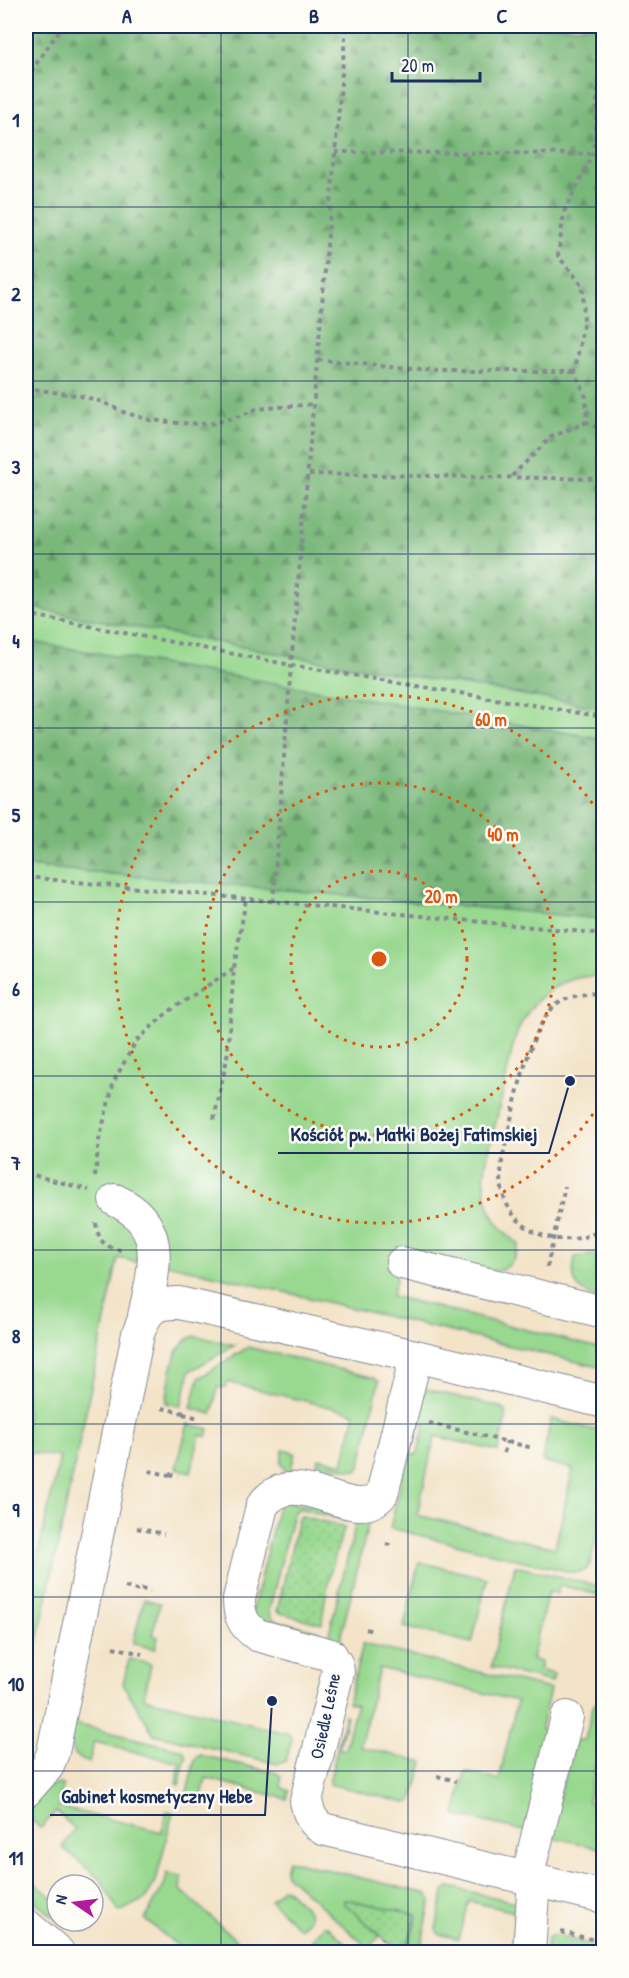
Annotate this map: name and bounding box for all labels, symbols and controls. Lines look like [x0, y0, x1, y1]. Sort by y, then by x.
text: A [122, 2, 132, 29]
text: B [309, 2, 319, 29]
text: C [497, 2, 508, 29]
scale bar [392, 45, 480, 83]
text: 20 m [401, 53, 434, 78]
text: 1 [12, 106, 20, 133]
text: 2 [11, 280, 21, 307]
text: 3 [12, 453, 21, 480]
text: 4 [12, 627, 20, 654]
text: 60 m [475, 707, 507, 732]
text: 5 [12, 801, 21, 828]
text: 40 m [487, 822, 519, 847]
text: 20 m [425, 884, 457, 909]
centre of rings [369, 949, 389, 969]
text: 6 [12, 975, 20, 1002]
callout: Kościół pw. Matki Bożej Fatimskiej [278, 1115, 549, 1153]
text: Kościół pw. Matki Bożej Fatimskiej [291, 1120, 537, 1148]
text: 7 [10, 1149, 21, 1176]
text: 8 [12, 1322, 21, 1349]
text: 9 [12, 1496, 20, 1523]
text: 10 [8, 1670, 24, 1697]
street label: Osiedle Leśne [304, 1671, 346, 1761]
callout: Gabinet kosmetyczny Hebe [50, 1777, 265, 1815]
text: Gabinet kosmetyczny Hebe [61, 1782, 253, 1810]
text: 11 [9, 1844, 23, 1871]
north arrow [45, 1873, 105, 1933]
text: N [49, 1892, 72, 1906]

